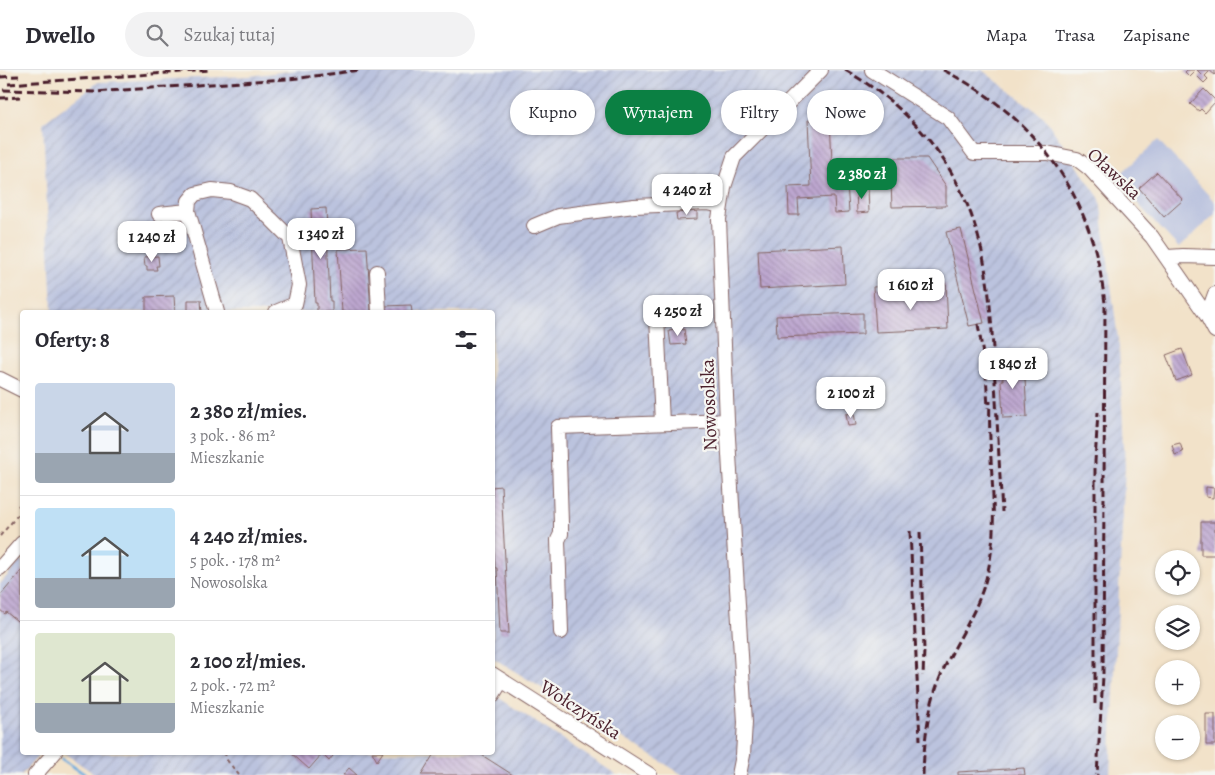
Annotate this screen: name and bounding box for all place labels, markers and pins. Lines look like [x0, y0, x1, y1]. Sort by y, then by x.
pin: 2 380 zł [810, 158, 914, 200]
pin: 4 240 zł [635, 174, 739, 216]
pin: 1 340 zł [269, 218, 373, 260]
pin: 1 240 zł [100, 220, 204, 263]
pin: 1 610 zł [859, 268, 963, 311]
pin: 4 250 zł [626, 294, 730, 337]
pin: 1 840 zł [961, 348, 1065, 390]
pin: 2 100 zł [799, 376, 903, 419]

